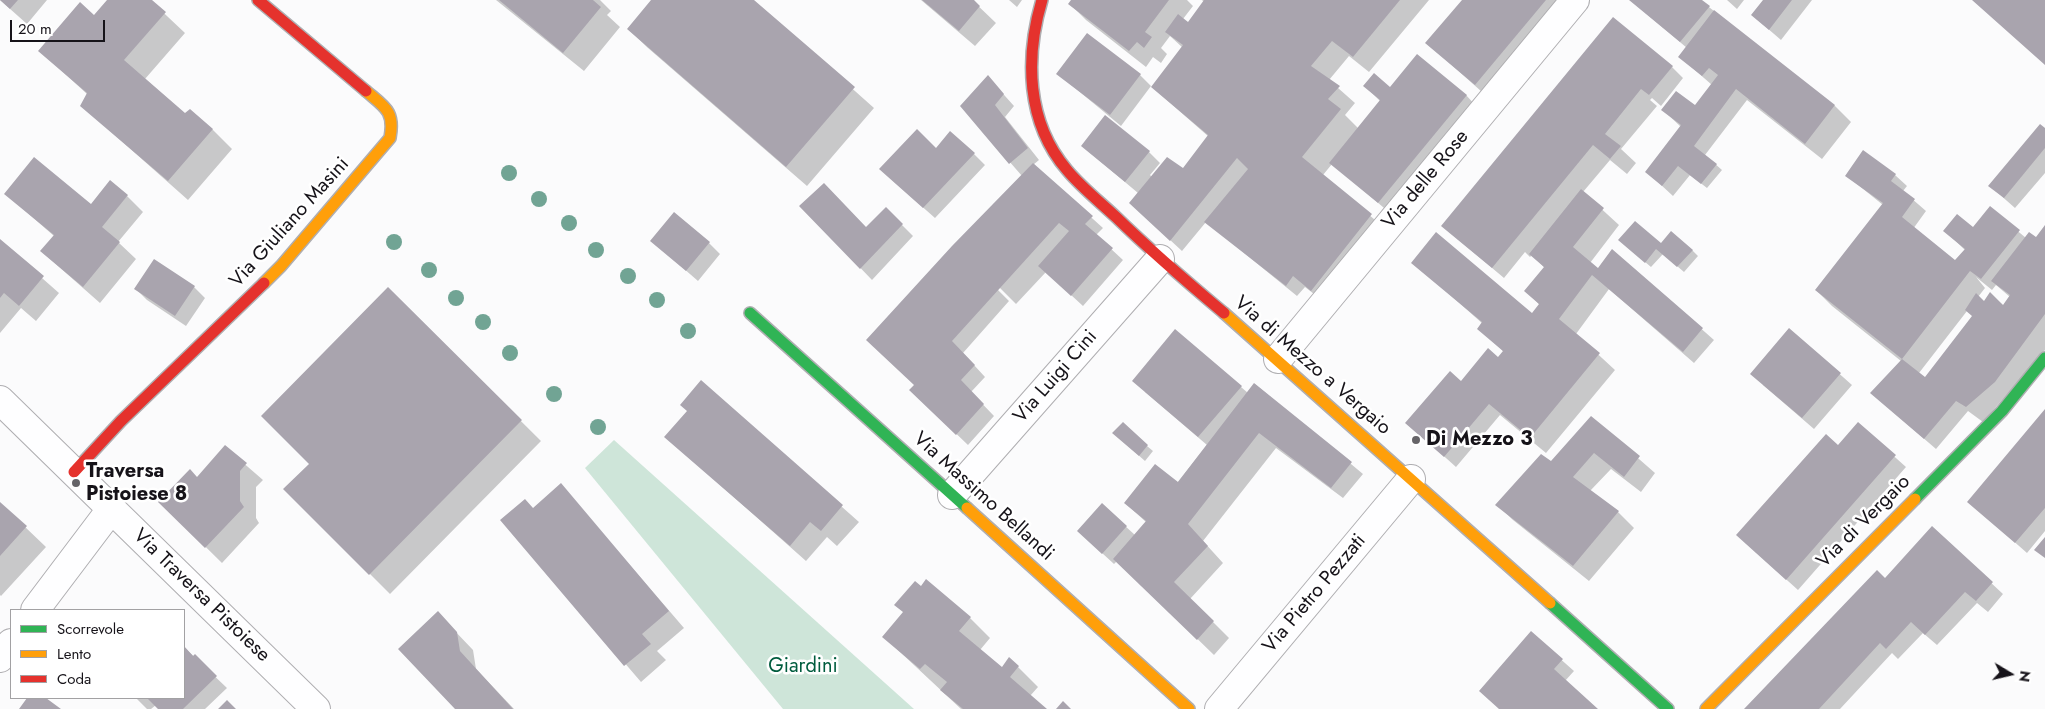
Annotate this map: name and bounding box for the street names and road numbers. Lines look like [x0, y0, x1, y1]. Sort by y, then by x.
street label: Via delle Rose [1378, 126, 1474, 234]
street label: Via Giuliano Masini [225, 153, 355, 293]
street label: Via di Mezzo a Vergaio [1229, 291, 1395, 441]
street label: Via Luigi Cini [1009, 326, 1103, 428]
street label: Via Massimo Bellandi [908, 428, 1058, 566]
street label: Via di Vergaio [1812, 470, 1916, 574]
street label: Via Traversa Pistoiese [127, 524, 275, 668]
street label: Via Pietro Pezzati [1258, 530, 1372, 658]

